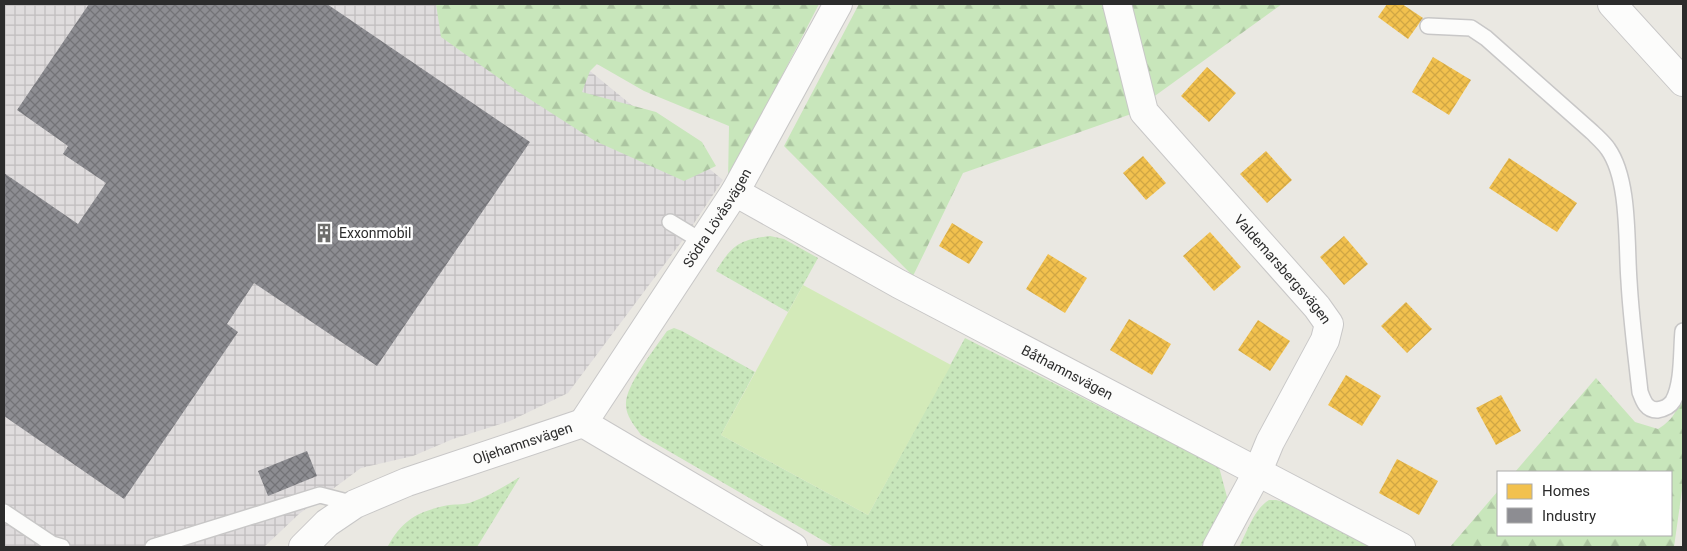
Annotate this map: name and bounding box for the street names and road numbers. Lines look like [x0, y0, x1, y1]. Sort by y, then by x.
street label: Södra Lövåsvägen [680, 166, 754, 270]
street label: Valdemarsbergsvägen [1231, 211, 1334, 327]
street label: Båthamnsvägen [1019, 342, 1116, 403]
street label: Oljehamnsvägen [471, 419, 574, 467]

